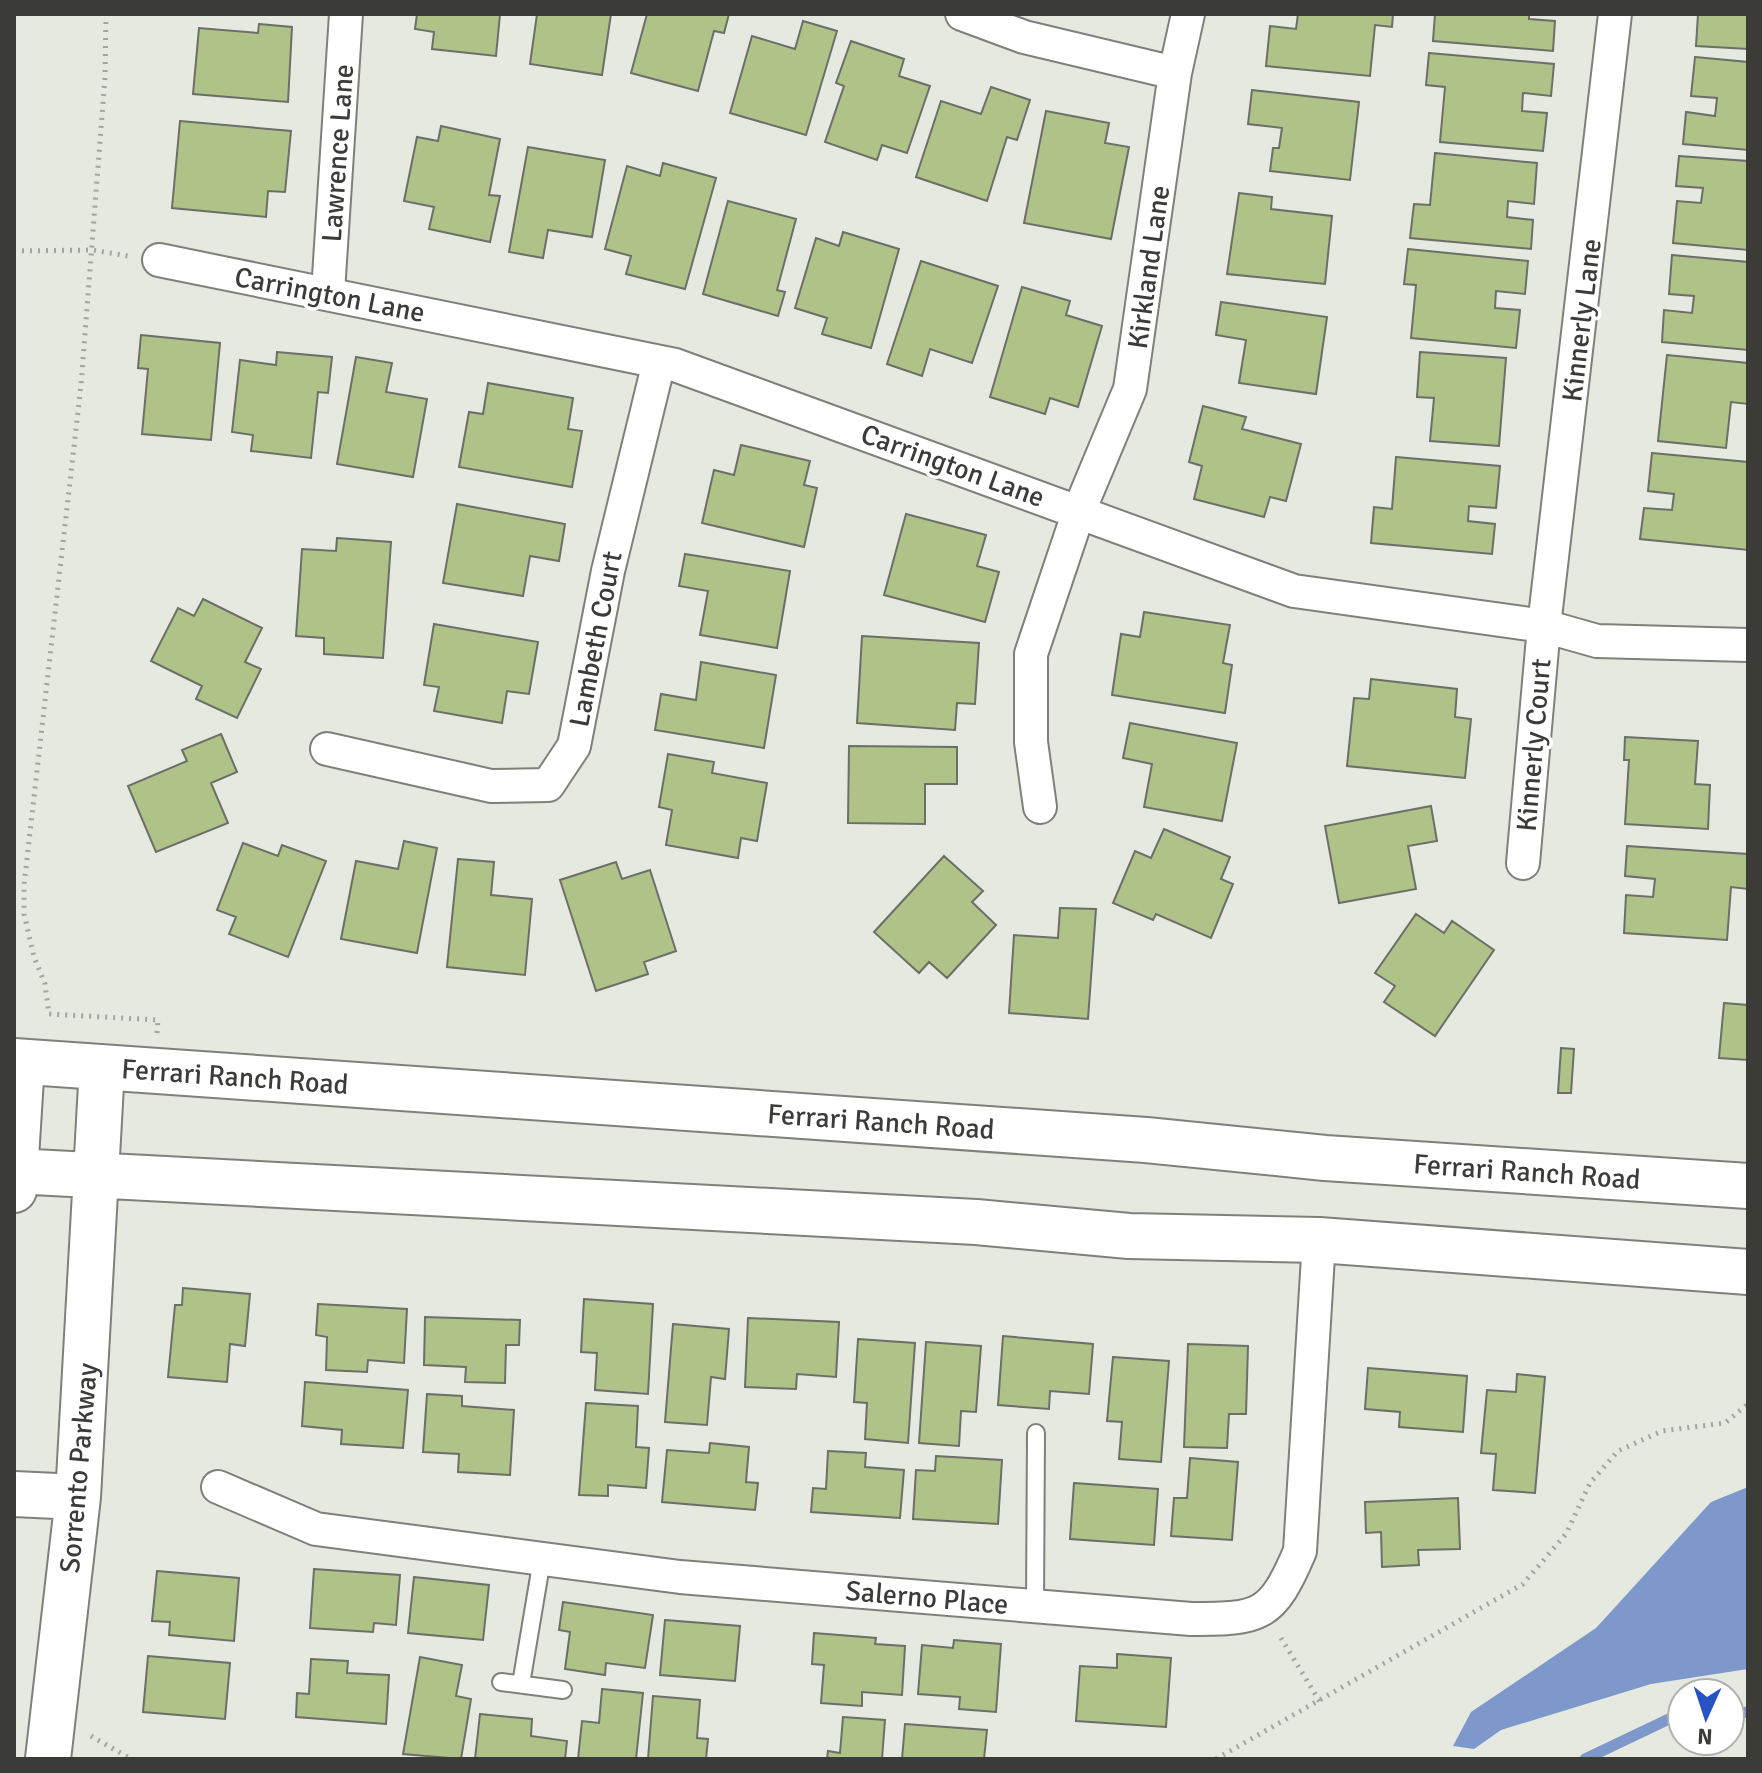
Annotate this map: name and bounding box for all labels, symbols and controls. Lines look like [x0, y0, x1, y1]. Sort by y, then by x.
street label: Lawrence Lane [315, 63, 361, 243]
street label: Kirkland Lane [1121, 183, 1177, 351]
street label: Kinnerly Lane [1555, 237, 1609, 404]
street label: Carrington Lane [232, 260, 428, 330]
street label: Carrington Lane [856, 417, 1049, 515]
street label: Lambeth Court [562, 548, 630, 730]
street label: Kinnerly Court [1509, 657, 1559, 833]
street label: Ferrari Ranch Road [120, 1052, 350, 1102]
street label: Ferrari Ranch Road [766, 1097, 996, 1147]
street label: Ferrari Ranch Road [1412, 1147, 1642, 1197]
street label: Sorrento Parkway [53, 1362, 105, 1574]
street label: Salerno Place [844, 1574, 1010, 1622]
north arrow [1666, 1677, 1746, 1757]
text: N [1697, 1723, 1713, 1750]

